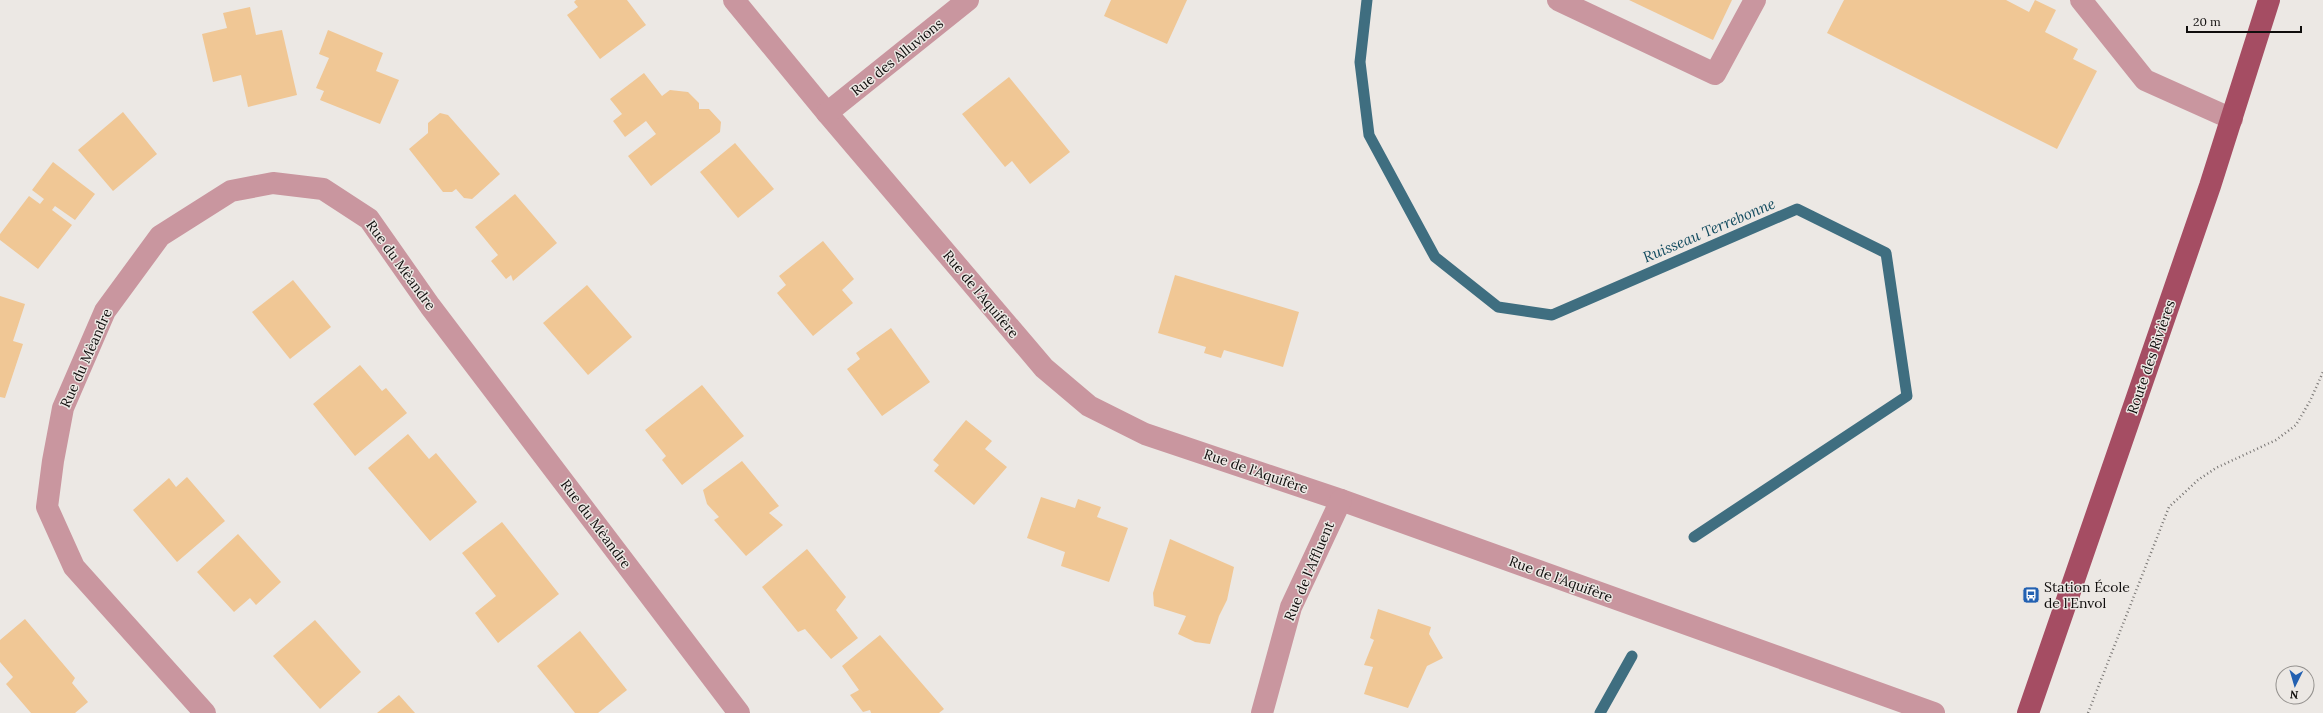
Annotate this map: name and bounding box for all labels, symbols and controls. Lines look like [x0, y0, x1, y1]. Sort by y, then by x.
scale bar [2187, 8, 2301, 34]
street label: Rue des Alluvions [847, 14, 947, 100]
text: 20 m [2193, 14, 2221, 29]
water label: Ruisseau Terrebonne [1640, 194, 1778, 266]
street label: Rue du Mèandre [362, 217, 440, 314]
street label: Rue de l'Aquifère [939, 246, 1023, 342]
street label: Route des Rivières [2123, 298, 2179, 416]
street label: Rue du Mèandre [56, 305, 116, 410]
street label: Rue de l'Aquifère [1202, 445, 1311, 497]
street label: Rue du Mèandre [557, 476, 636, 572]
street label: Rue de l'Affluent [1280, 518, 1338, 623]
street label: Rue de l'Aquifère [1507, 552, 1616, 606]
place label: Station École de l'Envol [2044, 578, 2130, 612]
bus stop icon: Station École de l'Envol [2021, 585, 2041, 605]
north arrow [2275, 665, 2315, 705]
text: N [2289, 688, 2299, 702]

